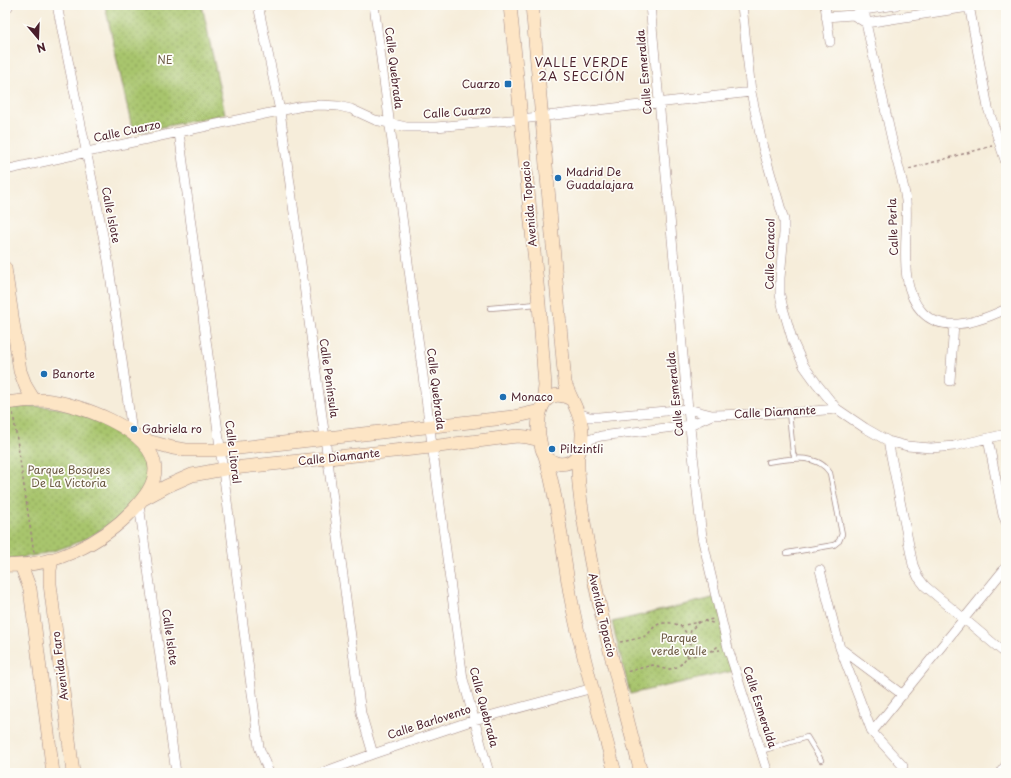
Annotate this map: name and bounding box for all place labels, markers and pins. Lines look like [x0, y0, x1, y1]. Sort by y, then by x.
place label: Cuarzo [462, 75, 500, 92]
marker: Cuarzo [503, 79, 513, 89]
place label: Madrid De Guadalajara [566, 163, 634, 193]
marker: Madrid De Guadalajara [553, 173, 563, 183]
place label: Banorte [52, 365, 95, 382]
marker: Banorte [39, 369, 49, 379]
place label: Monaco [511, 388, 553, 405]
marker: Monaco [498, 392, 508, 402]
place label: Gabriela ro [142, 420, 202, 437]
marker: Gabriela ro [129, 424, 139, 434]
place label: Piltzintli [560, 440, 603, 457]
marker: Piltzintli [547, 444, 557, 454]

